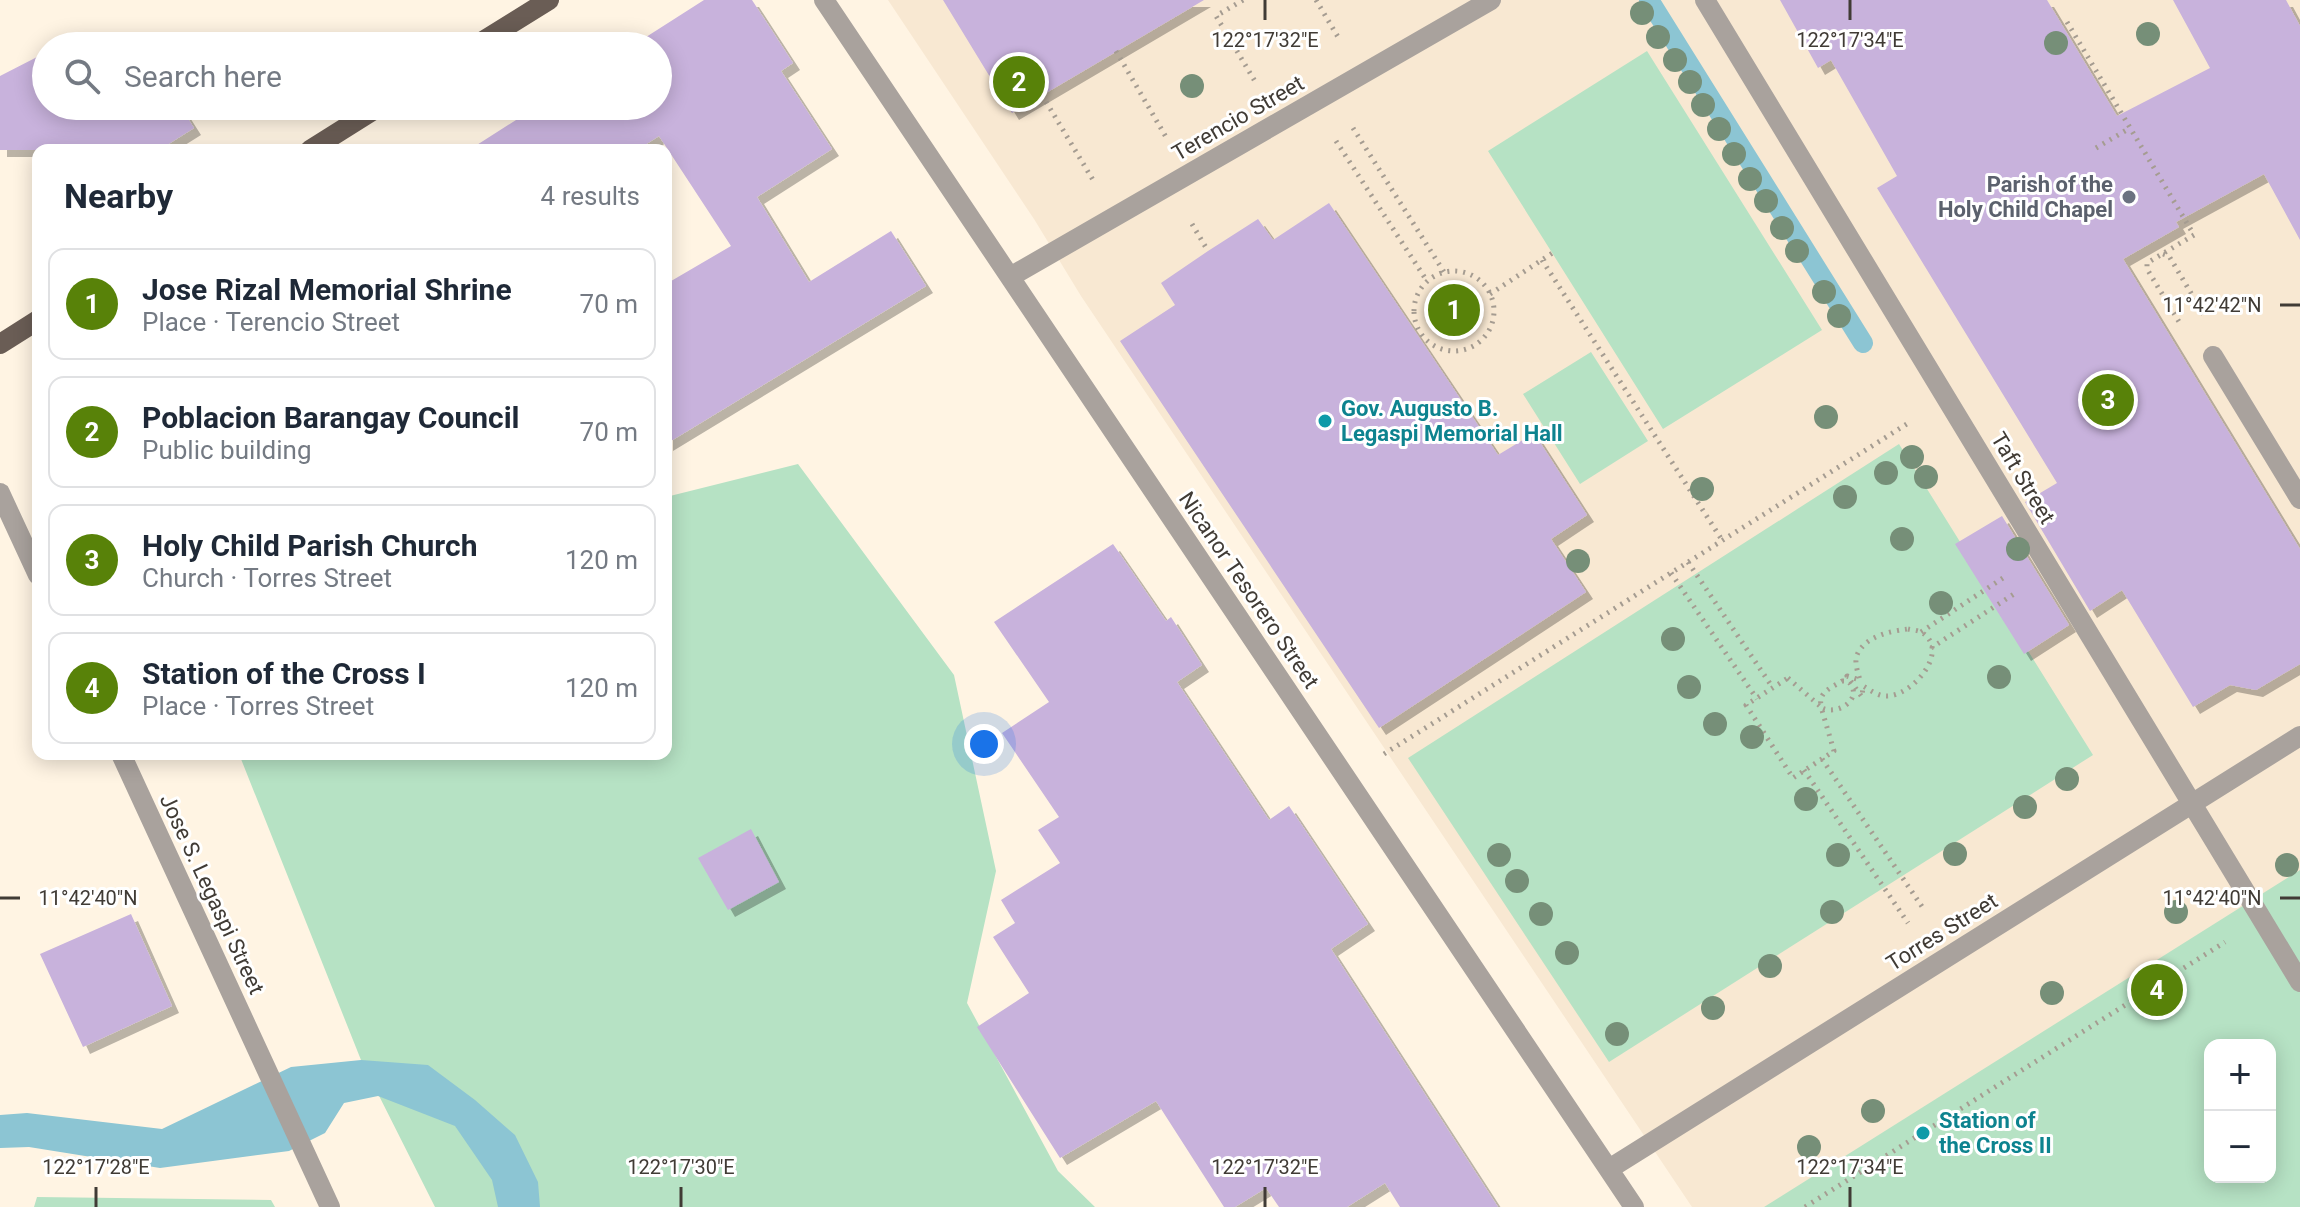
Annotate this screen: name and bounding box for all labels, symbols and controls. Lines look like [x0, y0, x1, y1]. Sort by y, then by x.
text: 122°17'32"E [1211, 28, 1319, 52]
text: 122°17'34"E [1796, 28, 1904, 52]
search box [32, 32, 672, 120]
pin: 2 [993, 52, 1045, 112]
icon: search [60, 54, 104, 98]
text: Search here [124, 59, 282, 94]
street label: Terencio Street [1168, 70, 1308, 166]
place label: Parish of the Holy Child Chapel [1938, 172, 2113, 222]
text: Nearby [64, 176, 173, 216]
text: 4 results [541, 181, 640, 211]
marker: Parish of the Holy Child Chapel [2120, 188, 2138, 206]
text: Jose Rizal Memorial Shrine [142, 272, 512, 307]
pin: 1 [1428, 280, 1480, 340]
text: 1 [85, 289, 99, 319]
text: 70 m [580, 289, 638, 319]
text: 11°42'42"N [2162, 293, 2262, 317]
text: Place · Terencio Street [142, 307, 400, 337]
pin: 3 [2082, 370, 2134, 430]
place label: Gov. Augusto B. Legaspi Memorial Hall [1341, 396, 1563, 446]
text: Poblacion Barangay Council [142, 400, 520, 435]
marker: Gov. Augusto B. Legaspi Memorial Hall [1316, 412, 1334, 430]
text: 2 [85, 417, 99, 447]
text: 70 m [580, 417, 638, 447]
street label: Taft Street [1986, 428, 2060, 528]
text: Public building [142, 435, 312, 465]
street label: Nicanor Tesorero Street [1174, 487, 1324, 693]
text: Holy Child Parish Church [142, 528, 477, 563]
text: 3 [85, 545, 99, 575]
text: 120 m [565, 545, 638, 575]
text: Church · Torres Street [142, 563, 392, 593]
text: Station of the Cross I [142, 656, 426, 691]
text: 4 [85, 673, 99, 703]
text: 120 m [565, 673, 638, 703]
text: Place · Torres Street [142, 691, 374, 721]
your location [964, 724, 1004, 764]
street label: Jose S. Legaspi Street [155, 790, 269, 998]
text: 11°42'40"N [38, 886, 138, 910]
text: 11°42'40"N [2162, 886, 2262, 910]
street label: Torres Street [1882, 888, 2002, 976]
pin: 4 [2131, 960, 2183, 1020]
map controls [2204, 1039, 2276, 1183]
button: + [2204, 1039, 2276, 1111]
place label: Station of the Cross II [1939, 1108, 2052, 1158]
button: − [2204, 1111, 2276, 1183]
marker: Station of the Cross II [1914, 1124, 1932, 1142]
text: 122°17'28"E [42, 1155, 150, 1179]
text: 122°17'30"E [627, 1155, 735, 1179]
text: 122°17'32"E [1211, 1155, 1319, 1179]
text: 122°17'34"E [1796, 1155, 1904, 1179]

